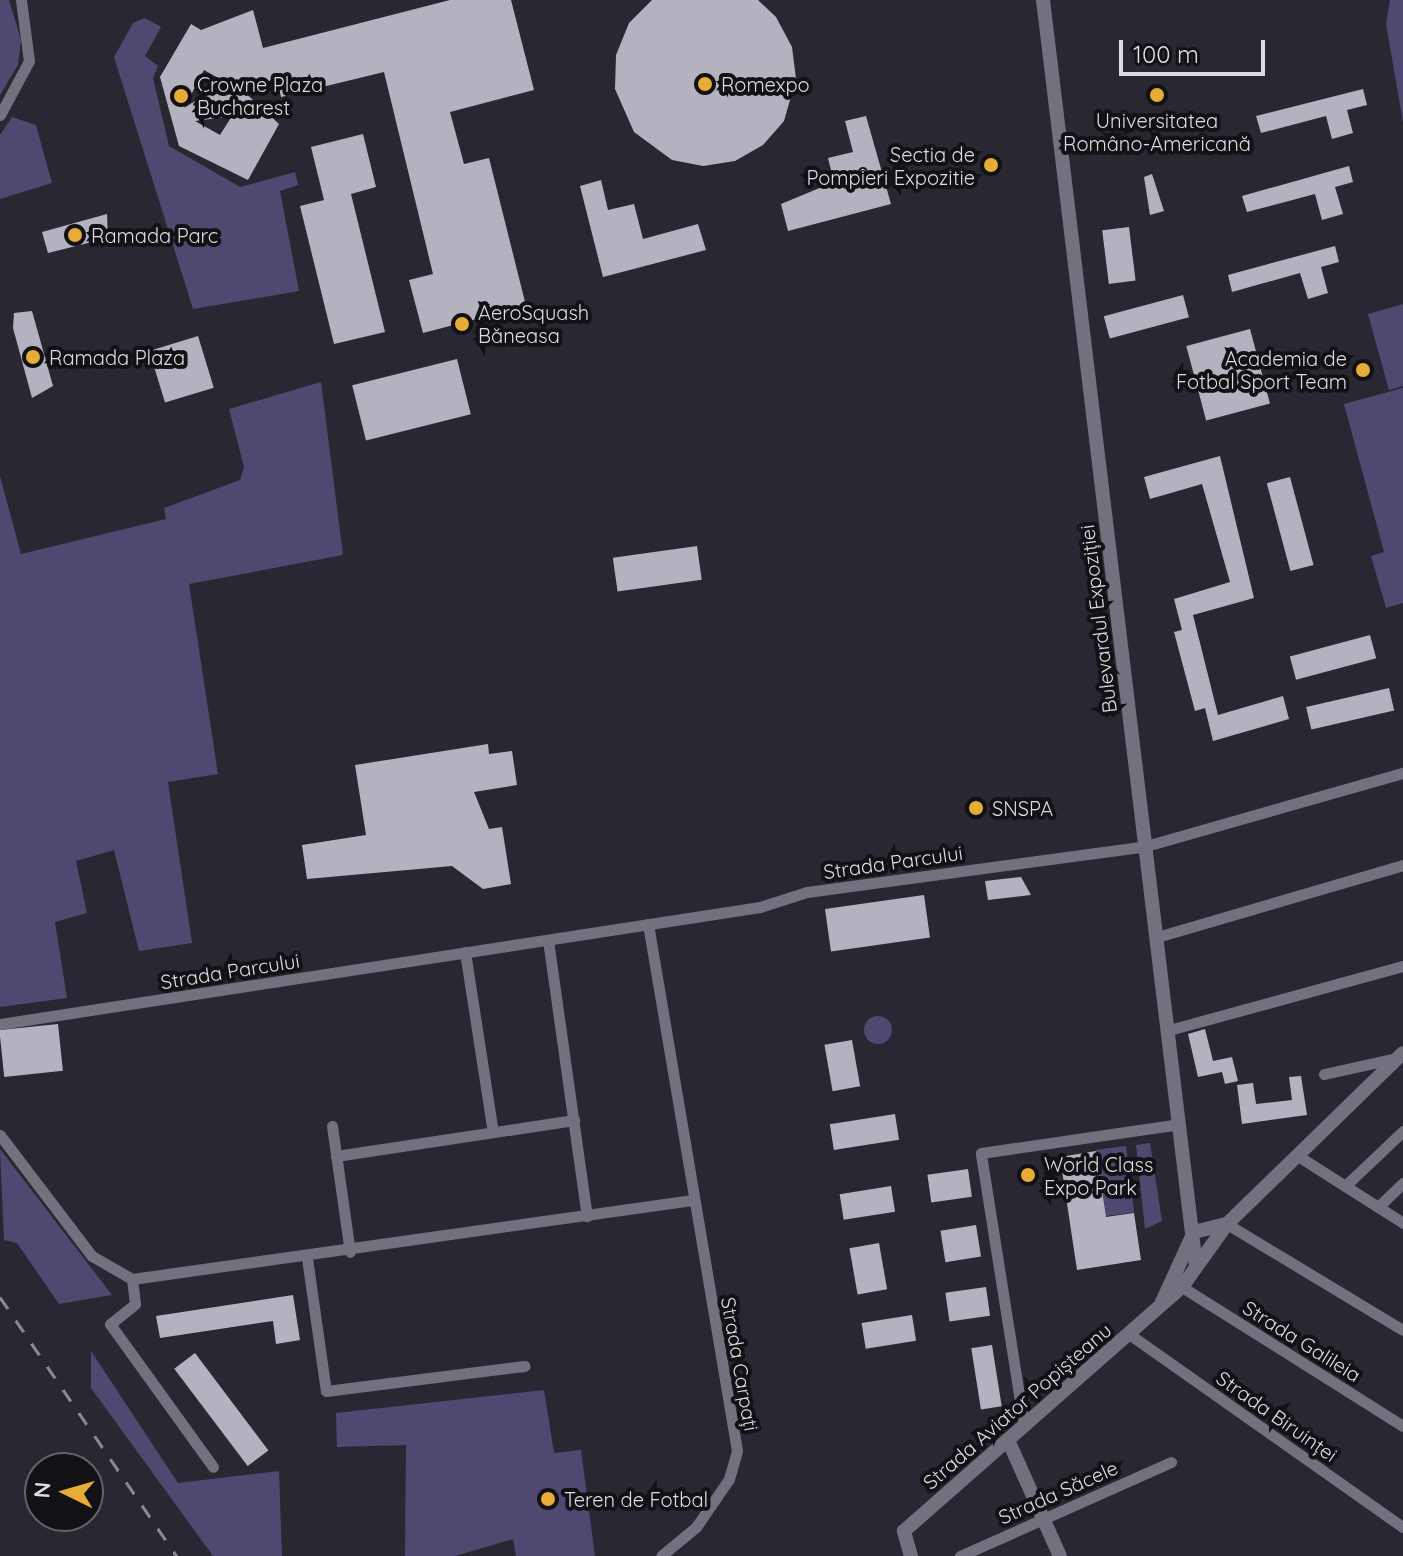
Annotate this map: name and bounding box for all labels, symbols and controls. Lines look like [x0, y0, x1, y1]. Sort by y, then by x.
scale bar [1123, 24, 1269, 74]
text: 100 m [1133, 39, 1199, 69]
place label: Crowne Plaza Bucharest [197, 72, 323, 119]
place label: Romexpo [721, 72, 810, 96]
marker: Romexpo [696, 75, 714, 93]
marker: Universitatea Româno-Americană [1148, 86, 1166, 104]
marker: Crowne Plaza Bucharest [172, 87, 190, 105]
place label: Universitatea Româno-Americană [1063, 108, 1251, 155]
place label: Sectia de Pompieri Expozitie [807, 142, 975, 189]
marker: Sectia de Pompieri Expozitie [982, 156, 1000, 174]
place label: Ramada Parc [91, 223, 218, 247]
marker: Ramada Parc [66, 226, 84, 244]
place label: AeroSquash Băneasa [478, 300, 589, 347]
marker: AeroSquash Băneasa [453, 315, 471, 333]
place label: Ramada Plaza [49, 345, 185, 369]
place label: Academia de Fotbal Sport Team [1176, 346, 1347, 393]
marker: Ramada Plaza [24, 348, 42, 366]
marker: Academia de Fotbal Sport Team [1354, 361, 1372, 379]
street label: Bulevardul Expoziției [1075, 524, 1121, 714]
place label: SNSPA [992, 796, 1053, 820]
marker: SNSPA [967, 799, 985, 817]
street label: Strada Parcului [822, 840, 964, 884]
street label: Strada Parcului [159, 948, 301, 994]
place label: World Class Expo Park [1044, 1152, 1153, 1199]
marker: World Class Expo Park [1019, 1166, 1037, 1184]
street label: Strada Carpați [716, 1295, 764, 1433]
street label: Strada Galileia [1239, 1295, 1365, 1387]
street label: Strada Aviator Popișteanu [918, 1318, 1116, 1494]
street label: Strada Biruinței [1212, 1365, 1342, 1467]
north arrow [24, 1452, 104, 1532]
street label: Strada Săcele [995, 1455, 1121, 1529]
text: N [27, 1481, 57, 1499]
place label: Teren de Fotbal [564, 1487, 708, 1511]
marker: Teren de Fotbal [539, 1490, 557, 1508]

